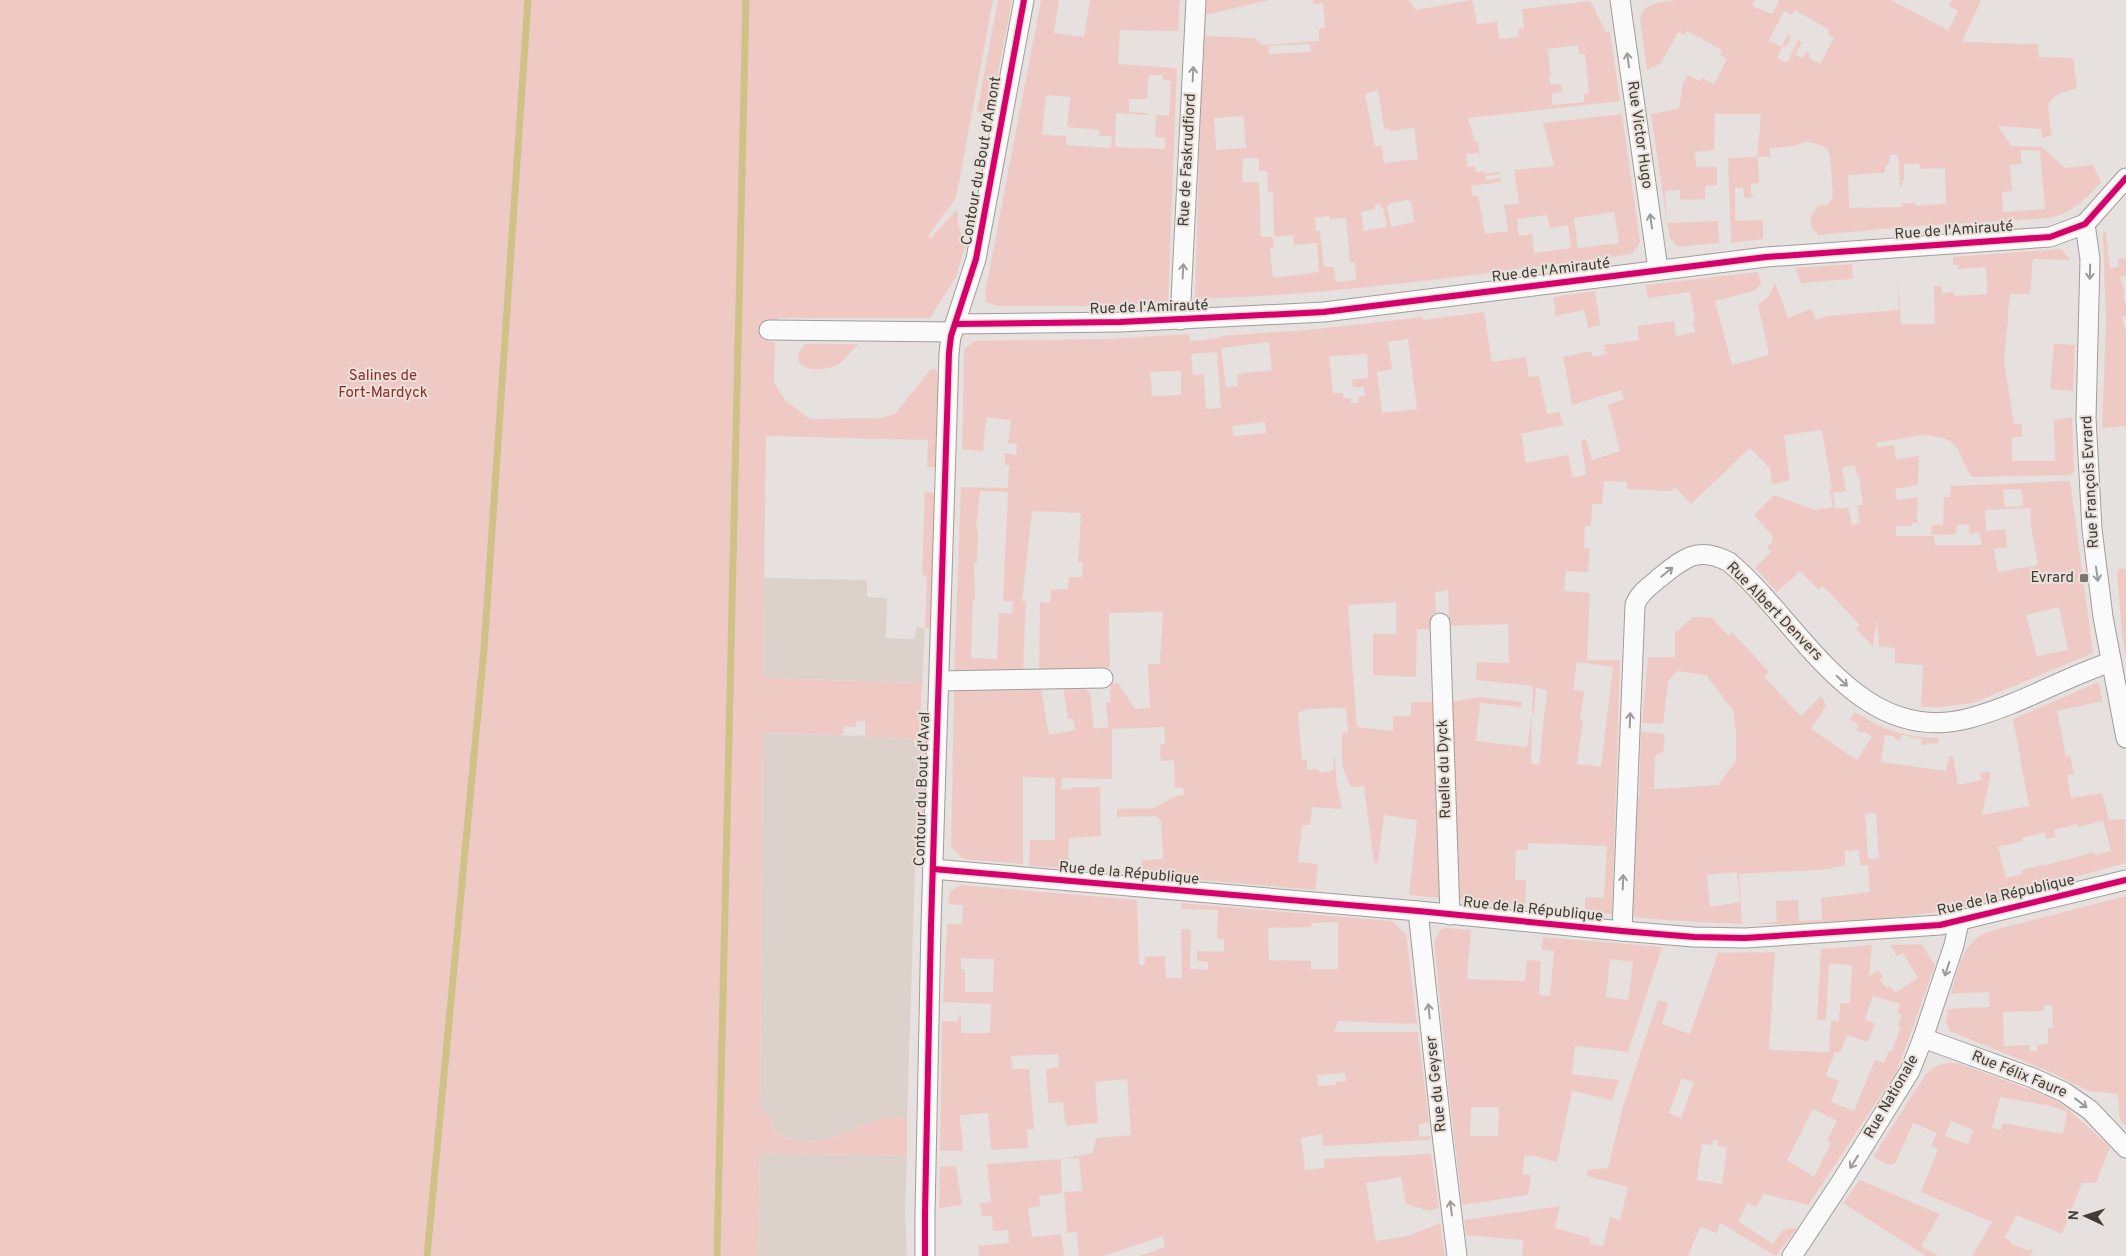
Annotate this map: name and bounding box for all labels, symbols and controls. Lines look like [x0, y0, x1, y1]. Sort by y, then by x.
one-way arrow [1623, 53, 1633, 69]
one-way arrow [1188, 66, 1197, 82]
street label: Contour du Bout d'Amont [958, 75, 1006, 247]
street label: Rue Victor Hugo [1622, 80, 1656, 190]
street label: Rue de Faskrudfiord [1175, 93, 1201, 227]
one-way arrow [1646, 213, 1656, 229]
street label: Rue de l'Amirauté [1894, 217, 2014, 245]
street label: Rue de l'Amirauté [1491, 254, 1611, 288]
one-way arrow [1178, 264, 1187, 280]
one-way arrow [2085, 264, 2095, 280]
street label: Rue de l'Amirauté [1089, 296, 1209, 320]
park label: Salines de Fort-Mardyck [338, 367, 428, 403]
street label: Rue François Evrard [2078, 415, 2104, 549]
street label: Rue Albert Denvers [1722, 558, 1826, 666]
one-way arrow [1660, 566, 1673, 577]
one-way arrow [2092, 566, 2102, 582]
place label: Evrard [2030, 569, 2074, 588]
marker: Evrard [2078, 572, 2090, 584]
one-way arrow [1835, 675, 1848, 687]
street label: Contour du Bout d'Aval [911, 711, 935, 867]
one-way arrow [1625, 712, 1634, 728]
street label: Ruelle du Dyck [1434, 719, 1456, 819]
street label: Rue de la République [1058, 858, 1200, 890]
street label: Rue de la République [1935, 871, 2077, 921]
one-way arrow [1619, 875, 1628, 891]
street label: Rue de la République [1462, 893, 1604, 927]
one-way arrow [1941, 961, 1951, 977]
one-way arrow [1424, 1004, 1434, 1020]
street label: Rue du Geyser [1422, 1035, 1452, 1133]
street label: Rue Félix Faure [1969, 1047, 2069, 1103]
street label: Rue Nationale [1860, 1052, 1924, 1142]
one-way arrow [2074, 1098, 2087, 1109]
one-way arrow [1849, 1154, 1859, 1168]
north arrow [2061, 1191, 2111, 1241]
one-way arrow [1446, 1200, 1456, 1216]
text: N [2066, 1210, 2083, 1221]

